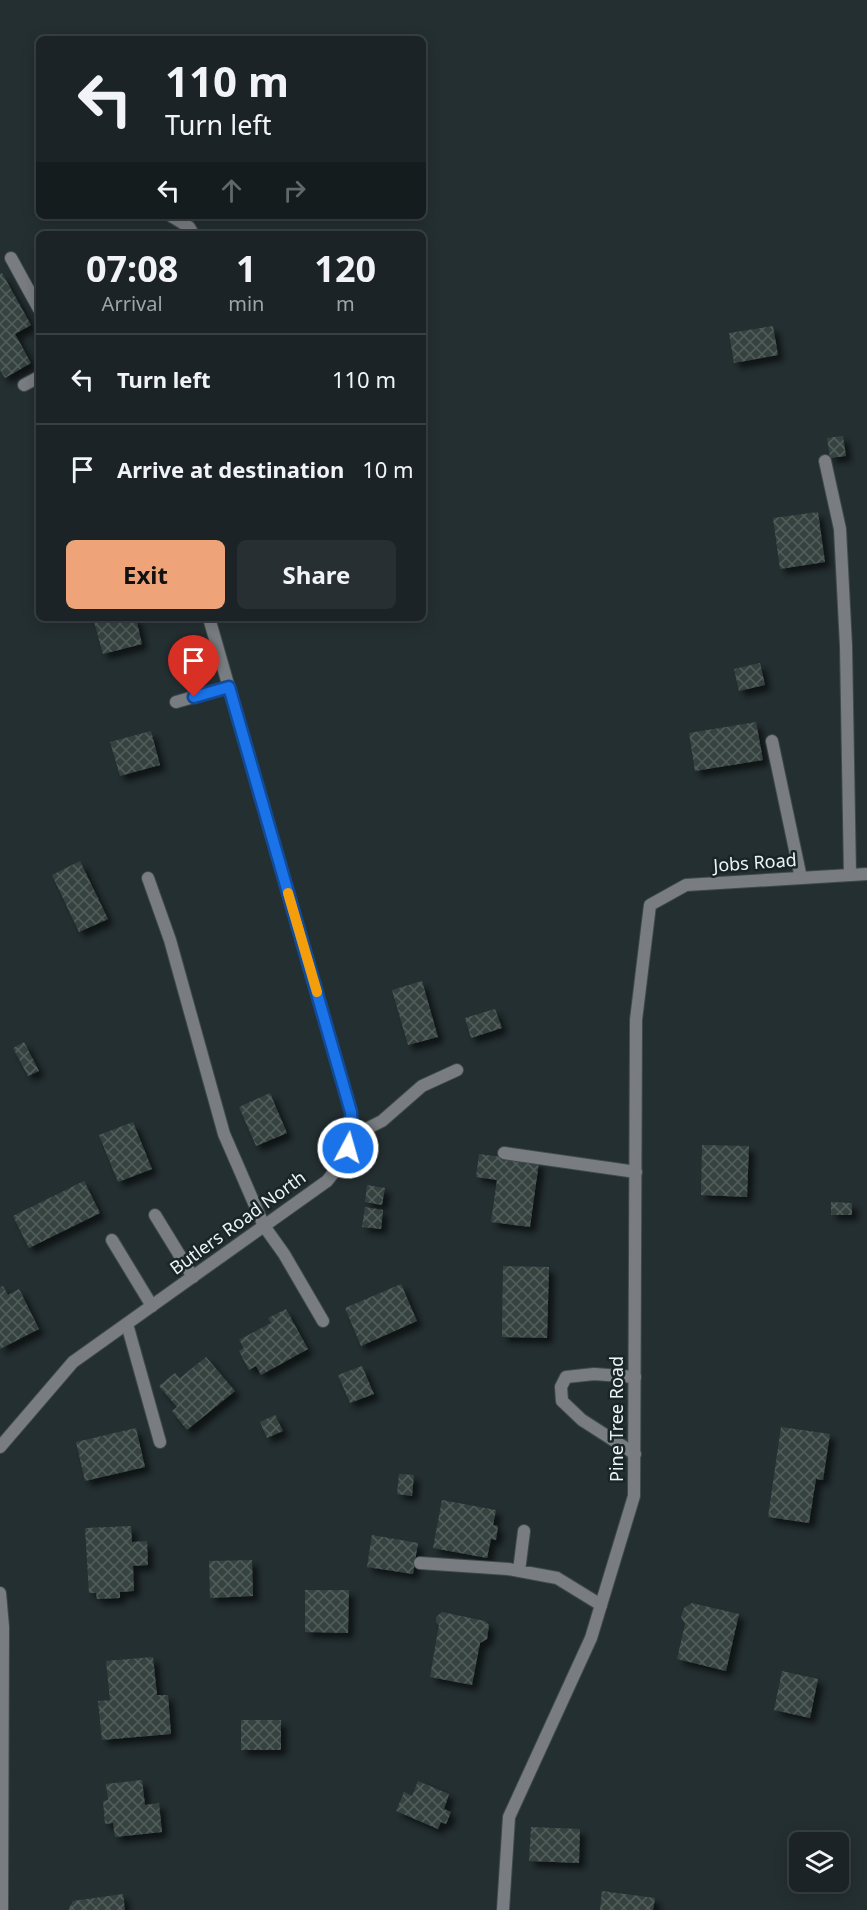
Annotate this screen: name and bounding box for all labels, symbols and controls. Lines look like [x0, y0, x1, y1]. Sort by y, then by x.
text: 110 m [165, 52, 289, 109]
icon: left [66, 60, 144, 138]
text: Turn left [165, 106, 271, 143]
icon: left [152, 174, 185, 207]
icon: ahead [215, 174, 248, 207]
icon: right [278, 174, 311, 207]
text: 07:08 [86, 244, 178, 293]
text: 1 [236, 244, 257, 293]
text: 120 [314, 244, 376, 293]
text: Arrival [102, 290, 163, 317]
text: min [228, 290, 264, 317]
text: m [336, 290, 355, 317]
icon: left [66, 363, 99, 396]
text: Turn left [117, 364, 211, 394]
text: 110 m [332, 364, 396, 394]
icon: arrive [66, 453, 99, 486]
text: Arrive at destination [117, 454, 344, 484]
text: 10 m [362, 454, 414, 484]
button: Exit [66, 540, 225, 609]
button: Share [237, 540, 396, 609]
pin [168, 635, 219, 697]
icon: arrive [177, 644, 210, 677]
street label: Jobs Road [710, 847, 797, 877]
position arrow [316, 1116, 380, 1180]
street label: Butlers Road North [165, 1165, 310, 1280]
street label: Pine Tree Road [604, 1356, 628, 1482]
map controls [789, 1832, 849, 1892]
button: layers [789, 1832, 849, 1892]

